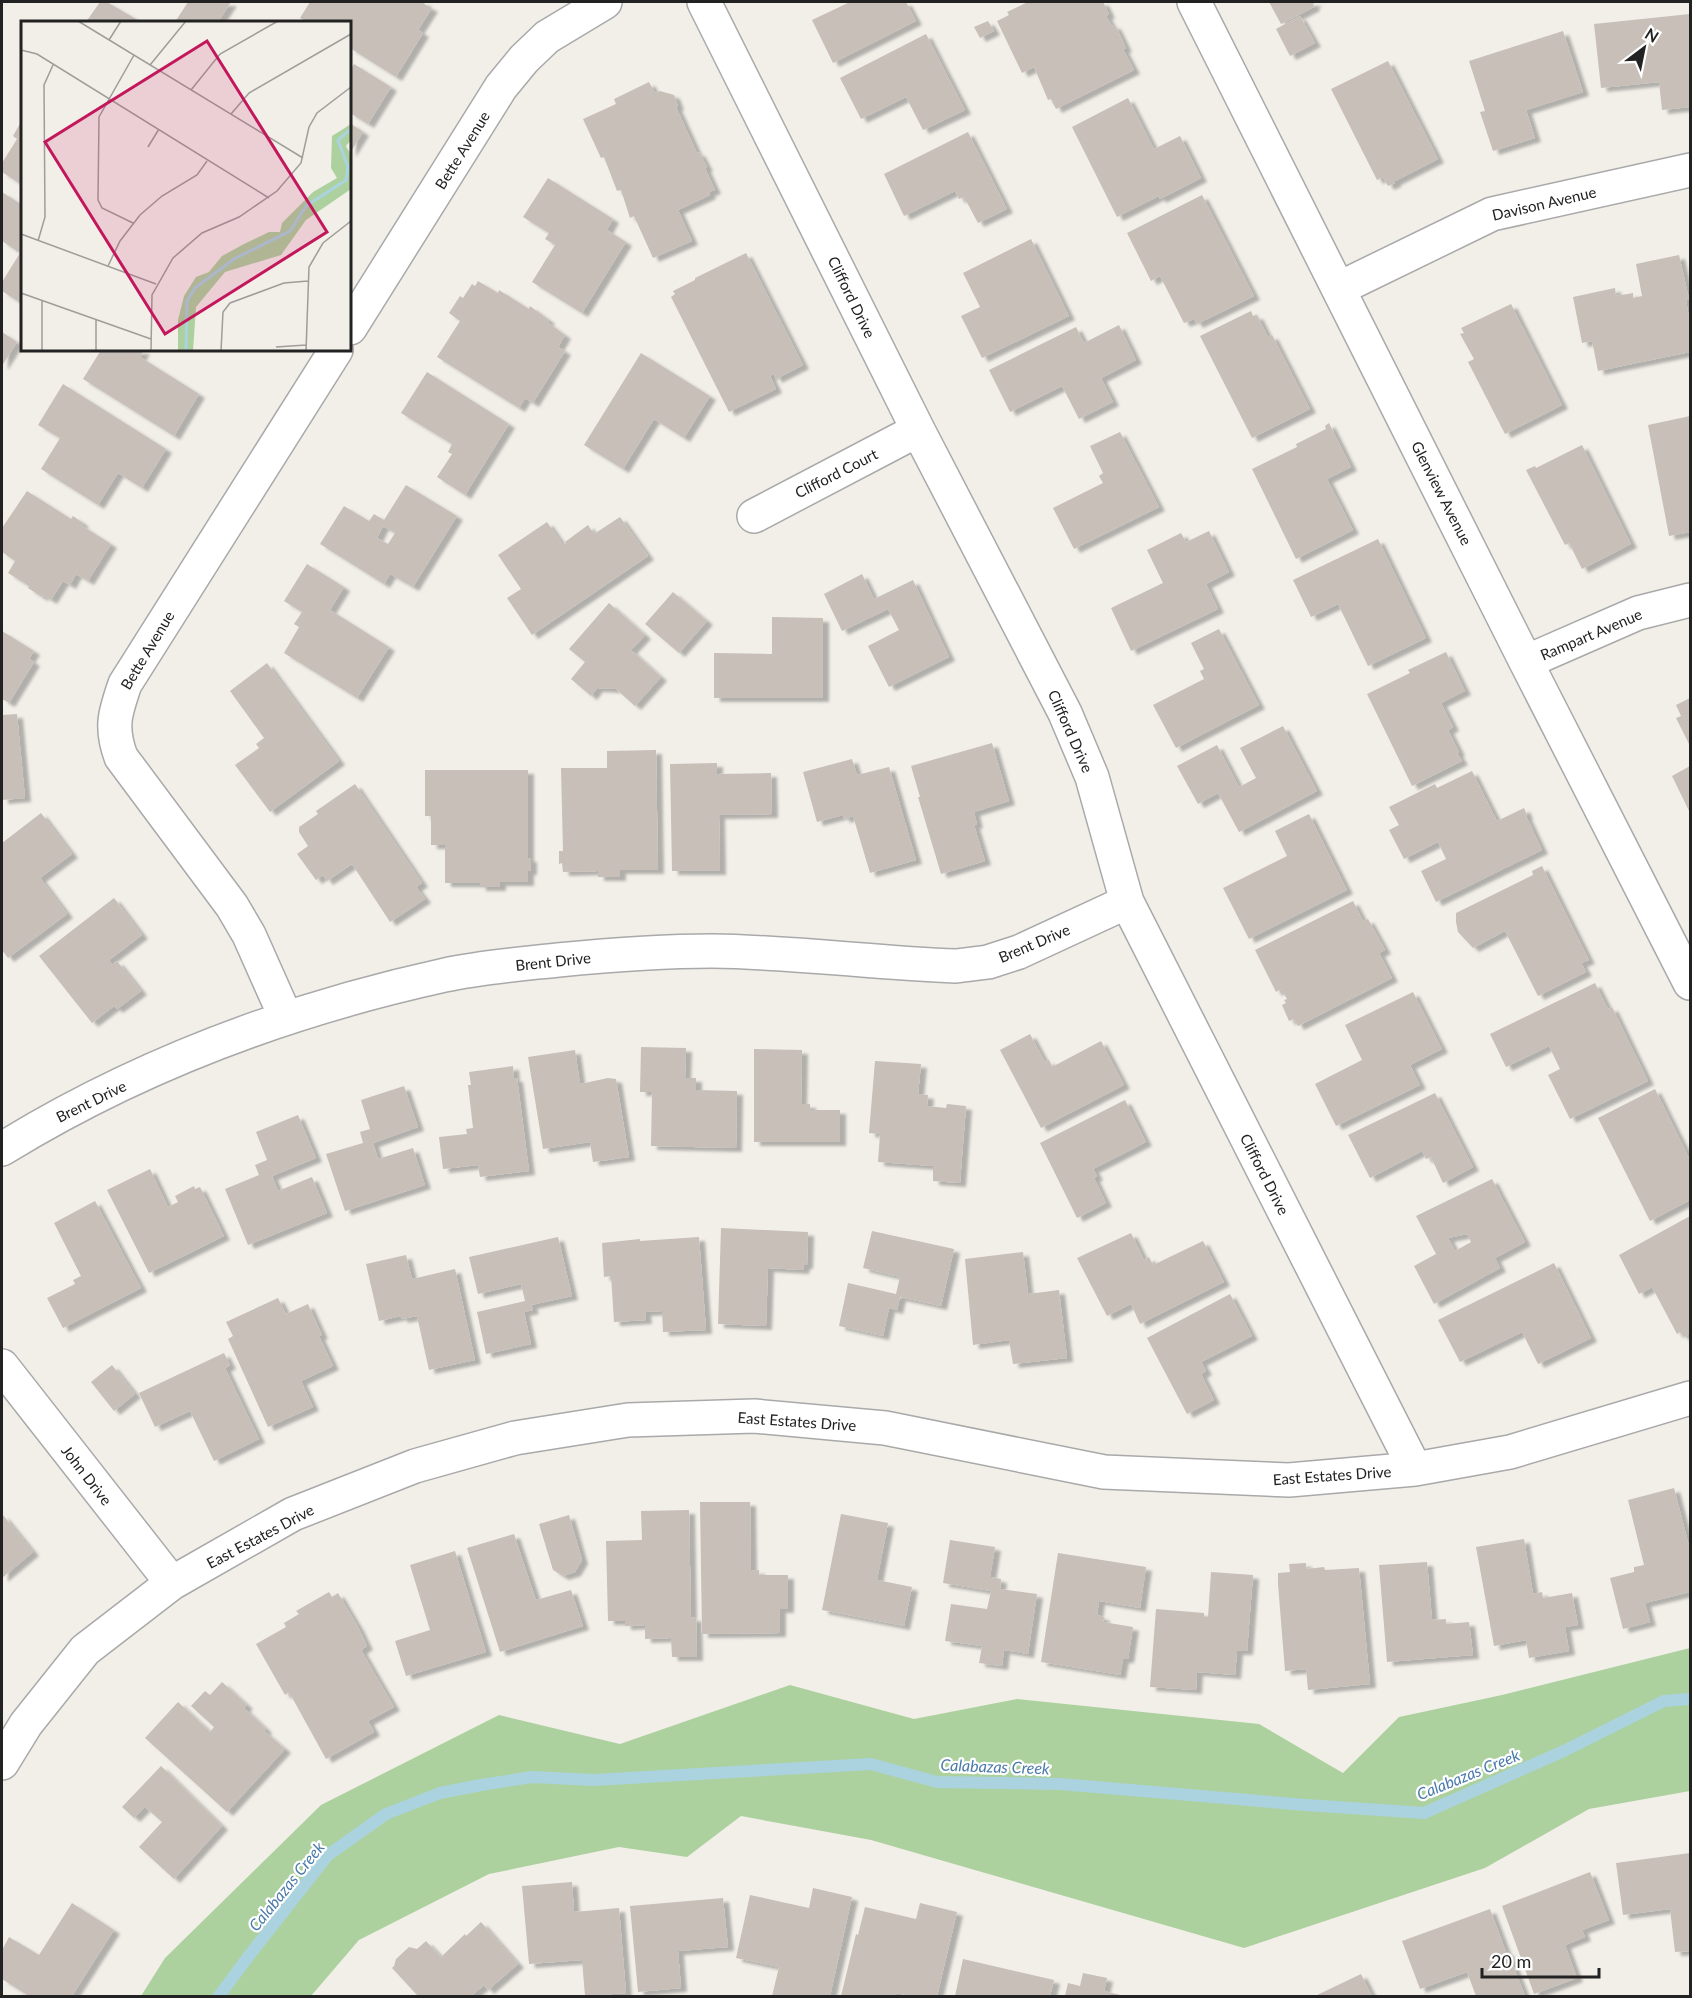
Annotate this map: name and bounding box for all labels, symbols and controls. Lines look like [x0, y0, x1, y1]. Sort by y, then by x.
north arrow [1614, 18, 1674, 78]
inset map [21, 21, 351, 351]
text: N [1642, 24, 1662, 46]
street label: Bette Avenue [431, 108, 493, 192]
street label: Davison Avenue [1490, 182, 1598, 224]
street label: Clifford Drive [824, 253, 880, 341]
street label: Glenview Avenue [1408, 438, 1476, 548]
street label: Clifford Court [792, 444, 881, 502]
street label: Rampart Avenue [1537, 604, 1645, 664]
street label: Bette Avenue [116, 607, 178, 693]
street label: Clifford Drive [1045, 687, 1097, 775]
street label: Brent Drive [996, 920, 1072, 966]
street label: Brent Drive [514, 948, 592, 974]
street label: Brent Drive [53, 1076, 129, 1126]
street label: Clifford Drive [1237, 1130, 1293, 1218]
street label: East Estates Drive [737, 1408, 857, 1434]
street label: John Drive [58, 1442, 116, 1509]
street label: East Estates Drive [1272, 1462, 1392, 1488]
street label: East Estates Drive [203, 1500, 317, 1572]
water label: Calabazas Creek [1414, 1745, 1523, 1803]
water label: Calabazas Creek [940, 1755, 1050, 1777]
water label: Calabazas Creek [244, 1837, 328, 1934]
scale bar [1482, 1941, 1599, 1979]
text: 20 m [1491, 1950, 1531, 1972]

